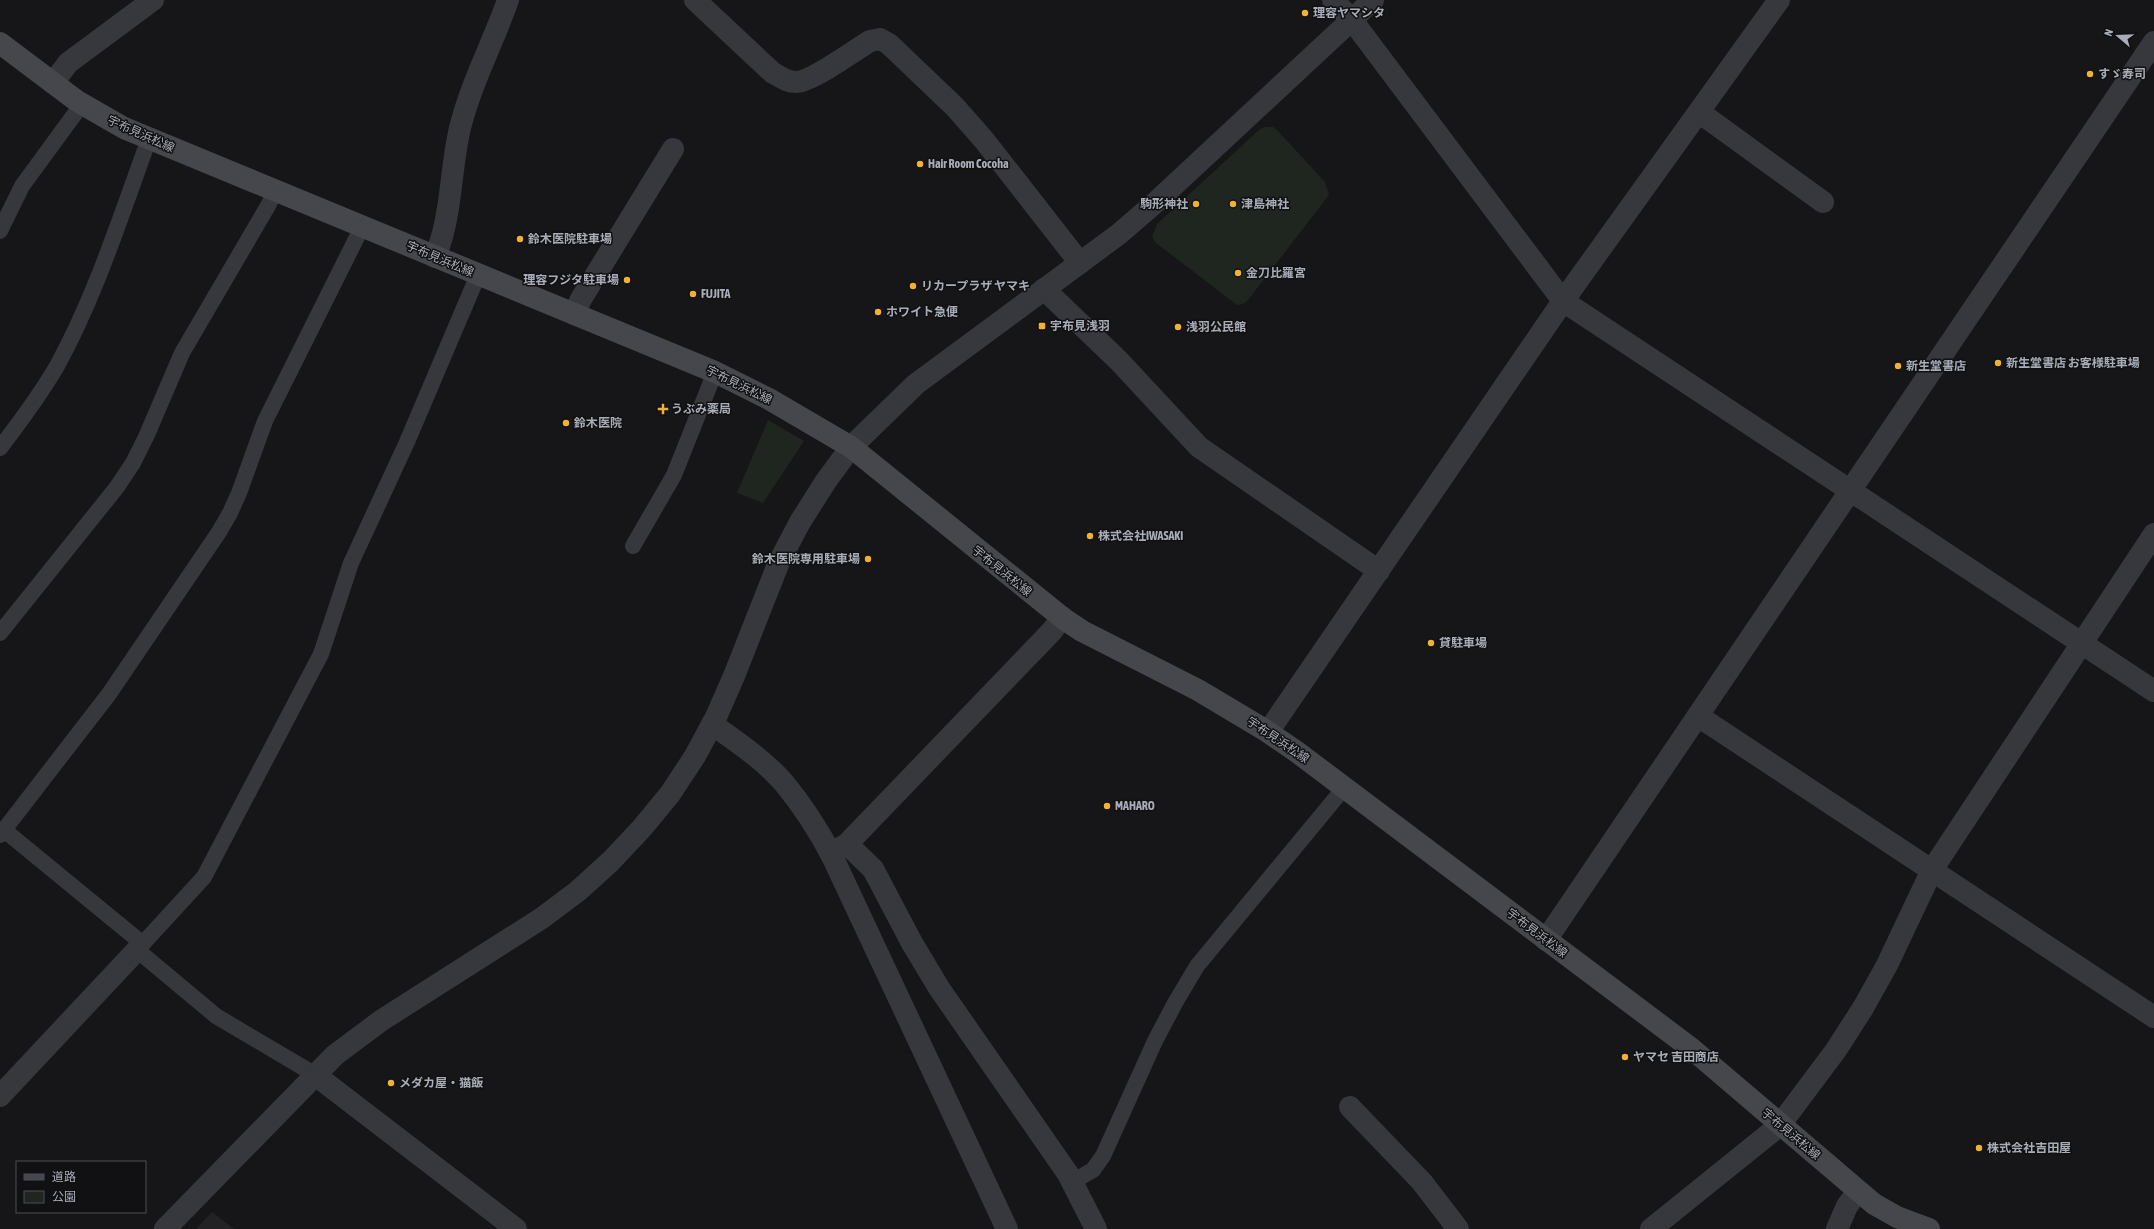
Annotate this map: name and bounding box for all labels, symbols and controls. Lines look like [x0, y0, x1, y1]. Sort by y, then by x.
place label: 理容ヤマシタ [1313, 6, 1385, 20]
marker: 理容ヤマシタ [1300, 8, 1310, 18]
north arrow [2098, 16, 2138, 56]
text: N [2102, 28, 2115, 38]
place label: すゞ寿司 [2098, 67, 2146, 81]
marker: すゞ寿司 [2085, 69, 2095, 79]
street label: 宇布見浜松線 [105, 113, 177, 155]
place label: Hair Room Cocoha [928, 157, 1009, 171]
marker: Hair Room Cocoha [915, 159, 925, 169]
place label: 駒形神社 [1140, 197, 1188, 211]
place label: 津島神社 [1241, 197, 1289, 211]
marker: 駒形神社 [1191, 199, 1201, 209]
marker: 津島神社 [1228, 199, 1238, 209]
place label: 鈴木医院駐車場 [527, 232, 612, 246]
marker: 鈴木医院駐車場 [515, 234, 525, 244]
street label: 宇布見浜松線 [404, 238, 476, 280]
place label: 金刀比羅宮 [1246, 266, 1306, 280]
marker: 金刀比羅宮 [1233, 268, 1243, 278]
place label: 理容フジタ駐車場 [523, 273, 619, 287]
marker: 理容フジタ駐車場 [622, 275, 632, 285]
place label: リカープラザ ヤマキ [921, 279, 1030, 293]
marker: リカープラザ ヤマキ [908, 281, 918, 291]
place label: FUJITA [701, 287, 731, 301]
marker: FUJITA [688, 289, 698, 299]
place label: ホワイト急便 [886, 305, 958, 319]
marker: ホワイト急便 [873, 307, 883, 317]
place label: 宇布見浅羽 [1050, 319, 1110, 333]
place label: 浅羽公民館 [1186, 320, 1246, 334]
marker: 宇布見浅羽 [1037, 321, 1047, 331]
marker: 浅羽公民館 [1173, 322, 1183, 332]
place label: 新生堂書店 お客様駐車場 [2006, 356, 2140, 370]
marker: 新生堂書店 お客様駐車場 [1993, 358, 2003, 368]
place label: 新生堂書店 [1906, 359, 1966, 373]
marker: 新生堂書店 [1893, 361, 1903, 371]
street label: 宇布見浜松線 [704, 363, 774, 407]
place label: うぶみ薬局 [671, 402, 731, 416]
marker: うぶみ薬局 [658, 404, 668, 414]
place label: 鈴木医院 [573, 416, 622, 430]
marker: 鈴木医院 [561, 418, 571, 428]
place label: 株式会社IWASAKI [1098, 529, 1183, 543]
marker: 株式会社IWASAKI [1085, 531, 1095, 541]
street label: 宇布見浜松線 [970, 543, 1034, 599]
place label: 鈴木医院専用駐車場 [751, 552, 860, 566]
marker: 鈴木医院専用駐車場 [863, 554, 873, 564]
place label: 貸駐車場 [1439, 636, 1487, 650]
marker: 貸駐車場 [1426, 638, 1436, 648]
street label: 宇布見浜松線 [1244, 714, 1312, 766]
place label: MAHARO [1115, 799, 1155, 813]
marker: MAHARO [1102, 801, 1112, 811]
street label: 宇布見浜松線 [1504, 906, 1570, 960]
place label: ヤマセ 吉田商店 [1633, 1050, 1719, 1064]
marker: ヤマセ 吉田商店 [1620, 1052, 1630, 1062]
place label: メダカ屋・猫飯 [399, 1076, 484, 1090]
marker: メダカ屋・猫飯 [386, 1078, 396, 1088]
street label: 宇布見浜松線 [1759, 1105, 1823, 1163]
place label: 株式会社吉田屋 [1987, 1141, 2071, 1155]
marker: 株式会社吉田屋 [1974, 1143, 1984, 1153]
legend [16, 1161, 146, 1213]
text: 道路 [52, 1170, 76, 1184]
text: 公園 [52, 1190, 76, 1204]

